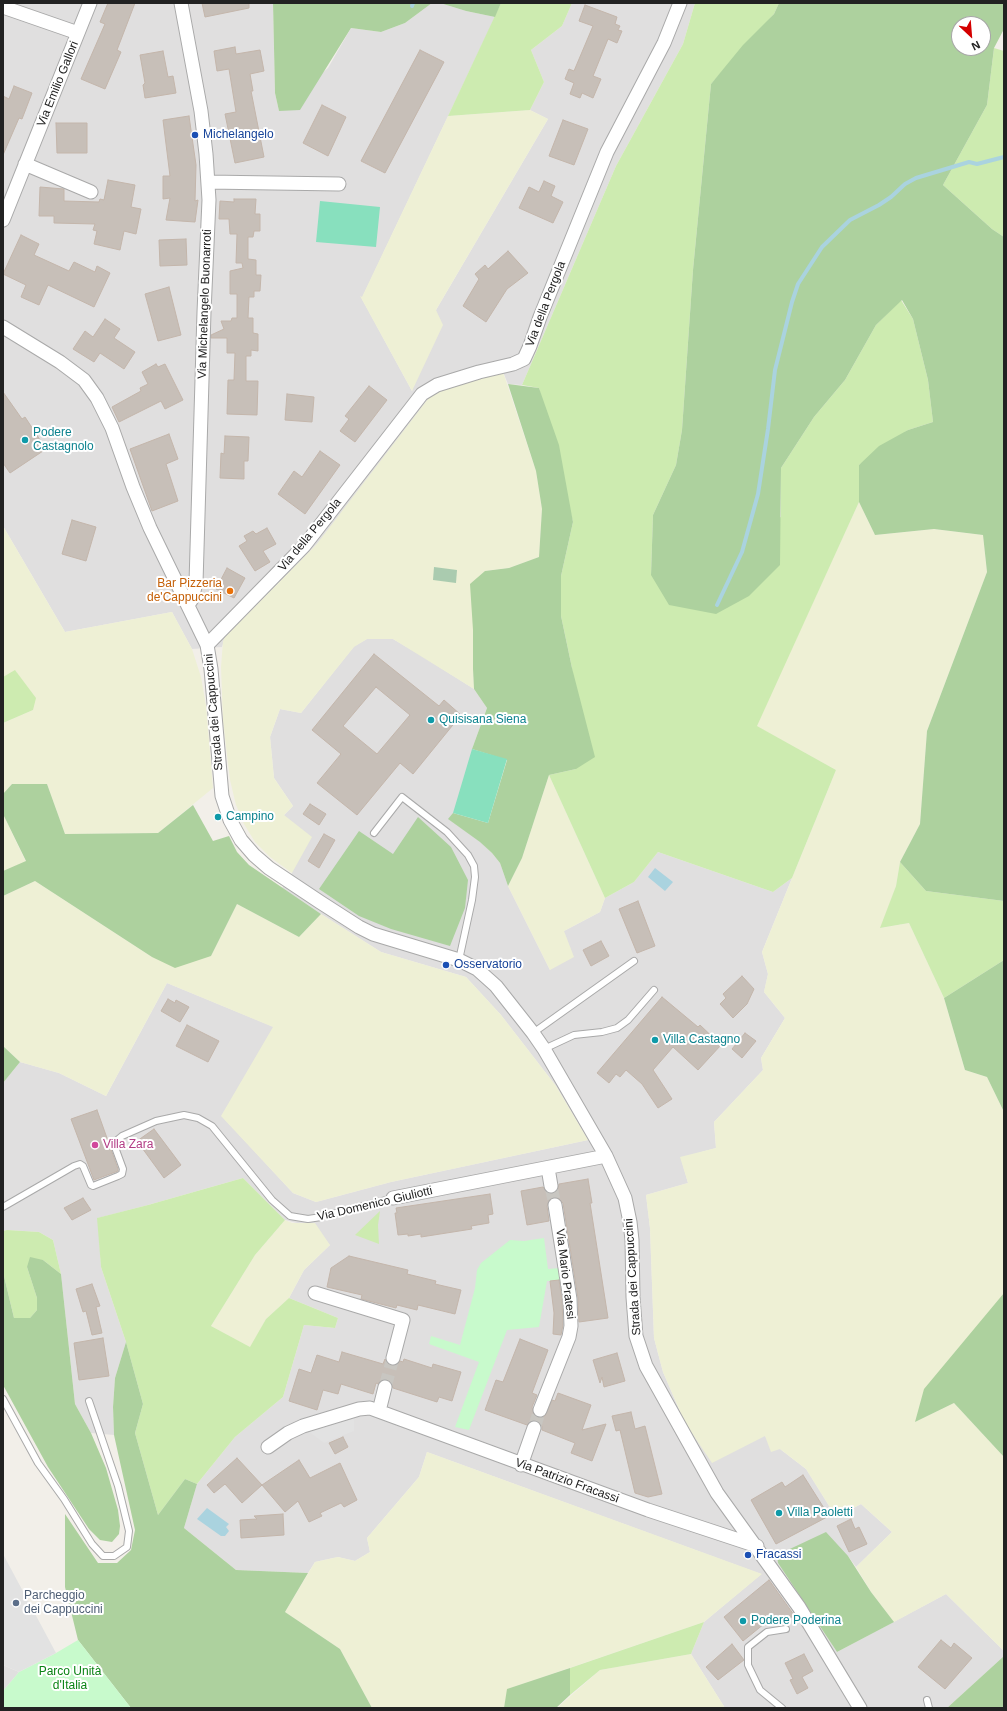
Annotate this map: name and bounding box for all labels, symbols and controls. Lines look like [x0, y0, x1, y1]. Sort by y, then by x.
north arrow [951, 16, 991, 56]
street label: Via Emilio Gallori [34, 39, 82, 129]
text: N [970, 39, 982, 53]
place label: Michelangelo [203, 128, 274, 142]
marker: Michelangelo [190, 130, 200, 140]
street label: Via Michelangelo Buonarroti [195, 229, 215, 379]
street label: Via della Pergola [523, 259, 569, 349]
place label: Podere Castagnolo [33, 426, 94, 454]
marker: Podere Castagnolo [20, 435, 30, 445]
street label: Via della Pergola [275, 496, 345, 574]
place label: Bar Pizzeria de'Cappuccini [147, 577, 222, 605]
marker: Bar Pizzeria de'Cappuccini [225, 586, 235, 596]
street label: Strada dei Cappuccini [202, 653, 226, 771]
place label: Quisisana Siena [439, 713, 526, 727]
marker: Quisisana Siena [426, 715, 436, 725]
place label: Campino [226, 810, 274, 824]
marker: Campino [213, 812, 223, 822]
place label: Osservatorio [454, 958, 522, 972]
marker: Osservatorio [441, 960, 451, 970]
place label: Villa Castagno [663, 1033, 740, 1047]
marker: Villa Castagno [650, 1035, 660, 1045]
place label: Villa Zara [103, 1138, 153, 1152]
marker: Villa Zara [90, 1140, 100, 1150]
street label: Via Domenico Giuliotti [316, 1184, 434, 1224]
street label: Strada dei Cappuccini [622, 1218, 644, 1336]
street label: Via Mario Pratesi [552, 1228, 578, 1320]
street label: Via Patrizio Fracassi [513, 1456, 621, 1506]
place label: Villa Paoletti [787, 1506, 853, 1520]
marker: Villa Paoletti [774, 1508, 784, 1518]
place label: Fracassi [756, 1548, 801, 1562]
marker: Fracassi [743, 1550, 753, 1560]
place label: Parcheggio dei Cappuccini [24, 1589, 103, 1617]
marker: Parcheggio dei Cappuccini [11, 1598, 21, 1608]
place label: Podere Poderina [751, 1614, 841, 1628]
marker: Podere Poderina [738, 1616, 748, 1626]
park label: Parco Unità d'Italia [39, 1665, 101, 1693]

